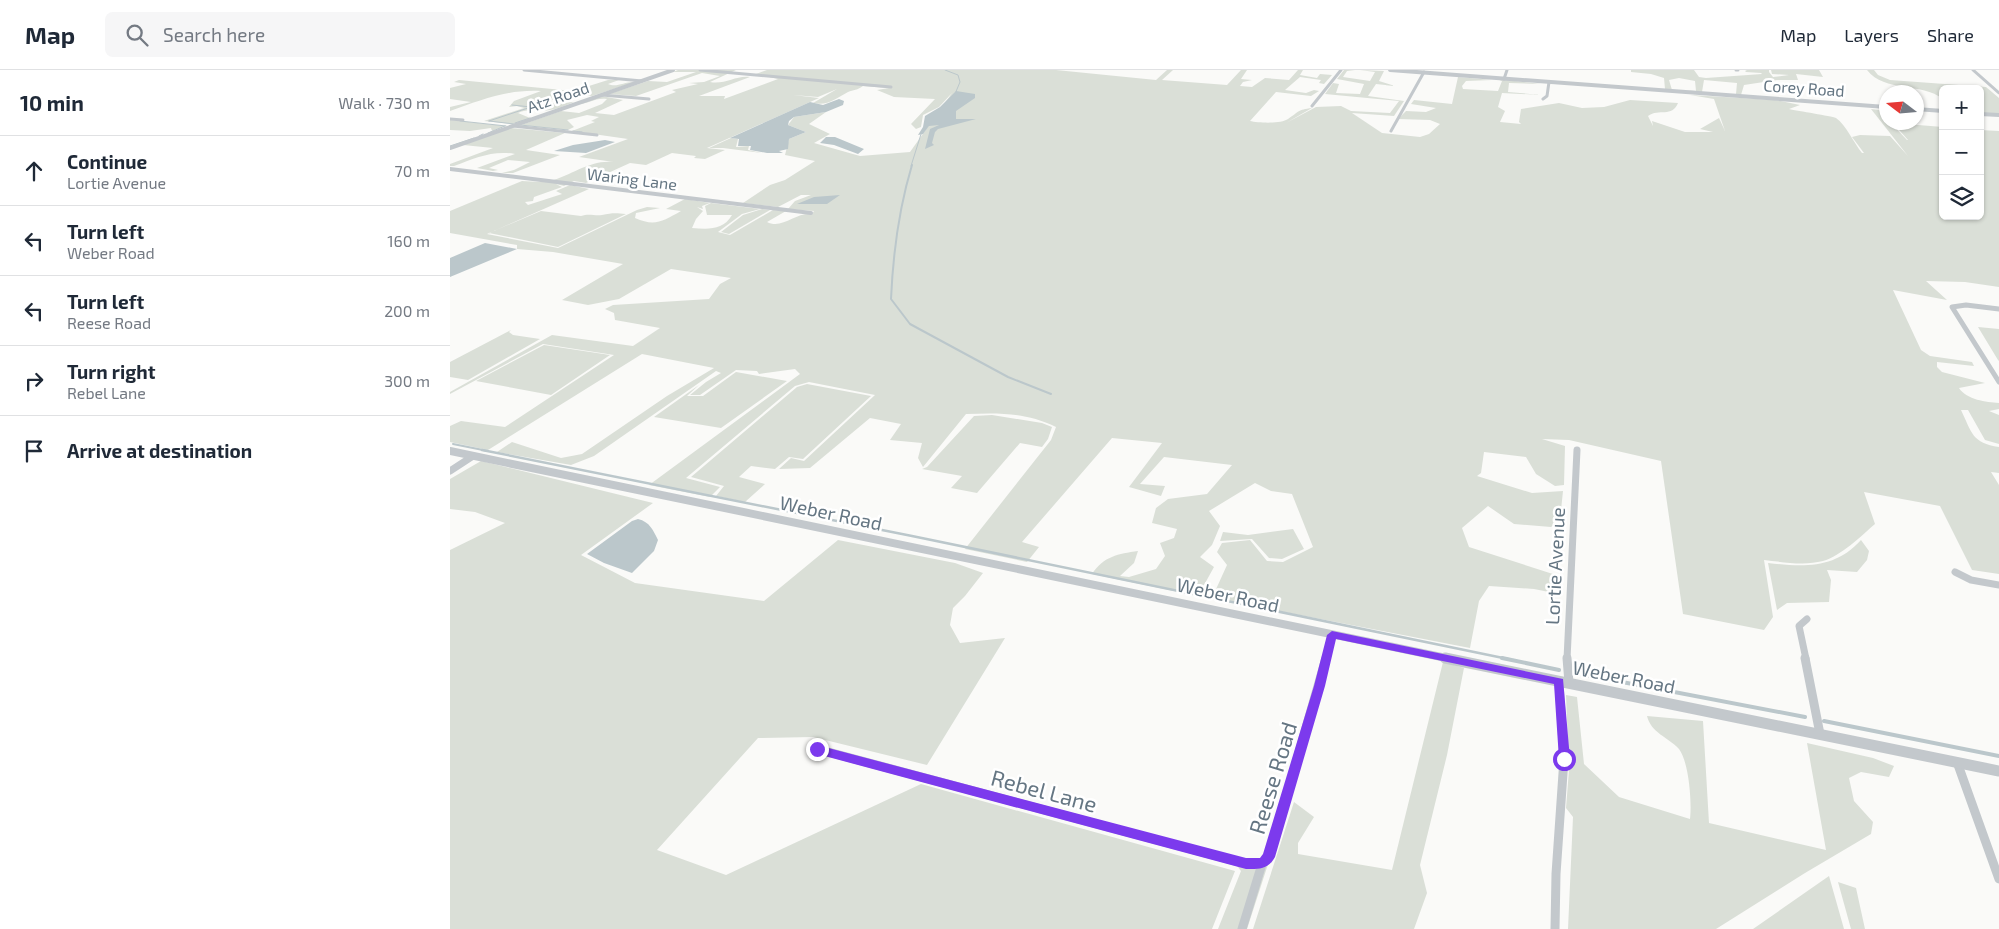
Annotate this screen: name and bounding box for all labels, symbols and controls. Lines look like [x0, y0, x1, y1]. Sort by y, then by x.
search box [105, 12, 455, 57]
text: Map [25, 20, 75, 49]
icon: search [123, 21, 151, 49]
text: Search here [163, 23, 265, 46]
text: Map [1780, 24, 1816, 46]
text: Layers [1844, 24, 1899, 46]
text: Share [1927, 24, 1974, 46]
street label: Corey Road [1763, 75, 1845, 100]
street label: Atz Road [524, 77, 591, 116]
north arrow [1879, 85, 1924, 130]
map controls [1939, 85, 1984, 220]
button: + [1939, 85, 1984, 130]
text: 10 min [20, 90, 84, 115]
text: Walk · 730 m [338, 93, 430, 112]
button: − [1939, 130, 1984, 175]
text: Continue [67, 150, 147, 173]
icon: ahead [20, 157, 48, 185]
text: 70 m [395, 161, 430, 180]
street label: Waring Lane [586, 164, 678, 193]
text: Lortie Avenue [67, 173, 166, 192]
button: layers [1939, 175, 1984, 220]
text: Turn left [67, 220, 144, 243]
icon: left [20, 227, 48, 255]
text: 160 m [387, 231, 430, 250]
text: Weber Road [67, 243, 155, 262]
text: Turn left [67, 290, 144, 313]
icon: left [20, 297, 48, 325]
text: 200 m [384, 301, 430, 320]
text: Reese Road [67, 313, 151, 332]
text: Turn right [67, 360, 155, 383]
icon: right [20, 367, 48, 395]
text: 300 m [384, 371, 430, 390]
text: Rebel Lane [67, 383, 146, 402]
icon: arrive [20, 437, 48, 465]
text: Arrive at destination [67, 439, 252, 462]
street label: Weber Road [778, 490, 884, 535]
street label: Lortie Avenue [1540, 507, 1569, 625]
street label: Weber Road [1175, 572, 1281, 617]
street label: Weber Road [1571, 655, 1677, 698]
street label: Reese Road [1243, 719, 1301, 837]
route end [806, 738, 829, 761]
route start [1553, 748, 1576, 771]
street label: Rebel Lane [988, 763, 1100, 817]

